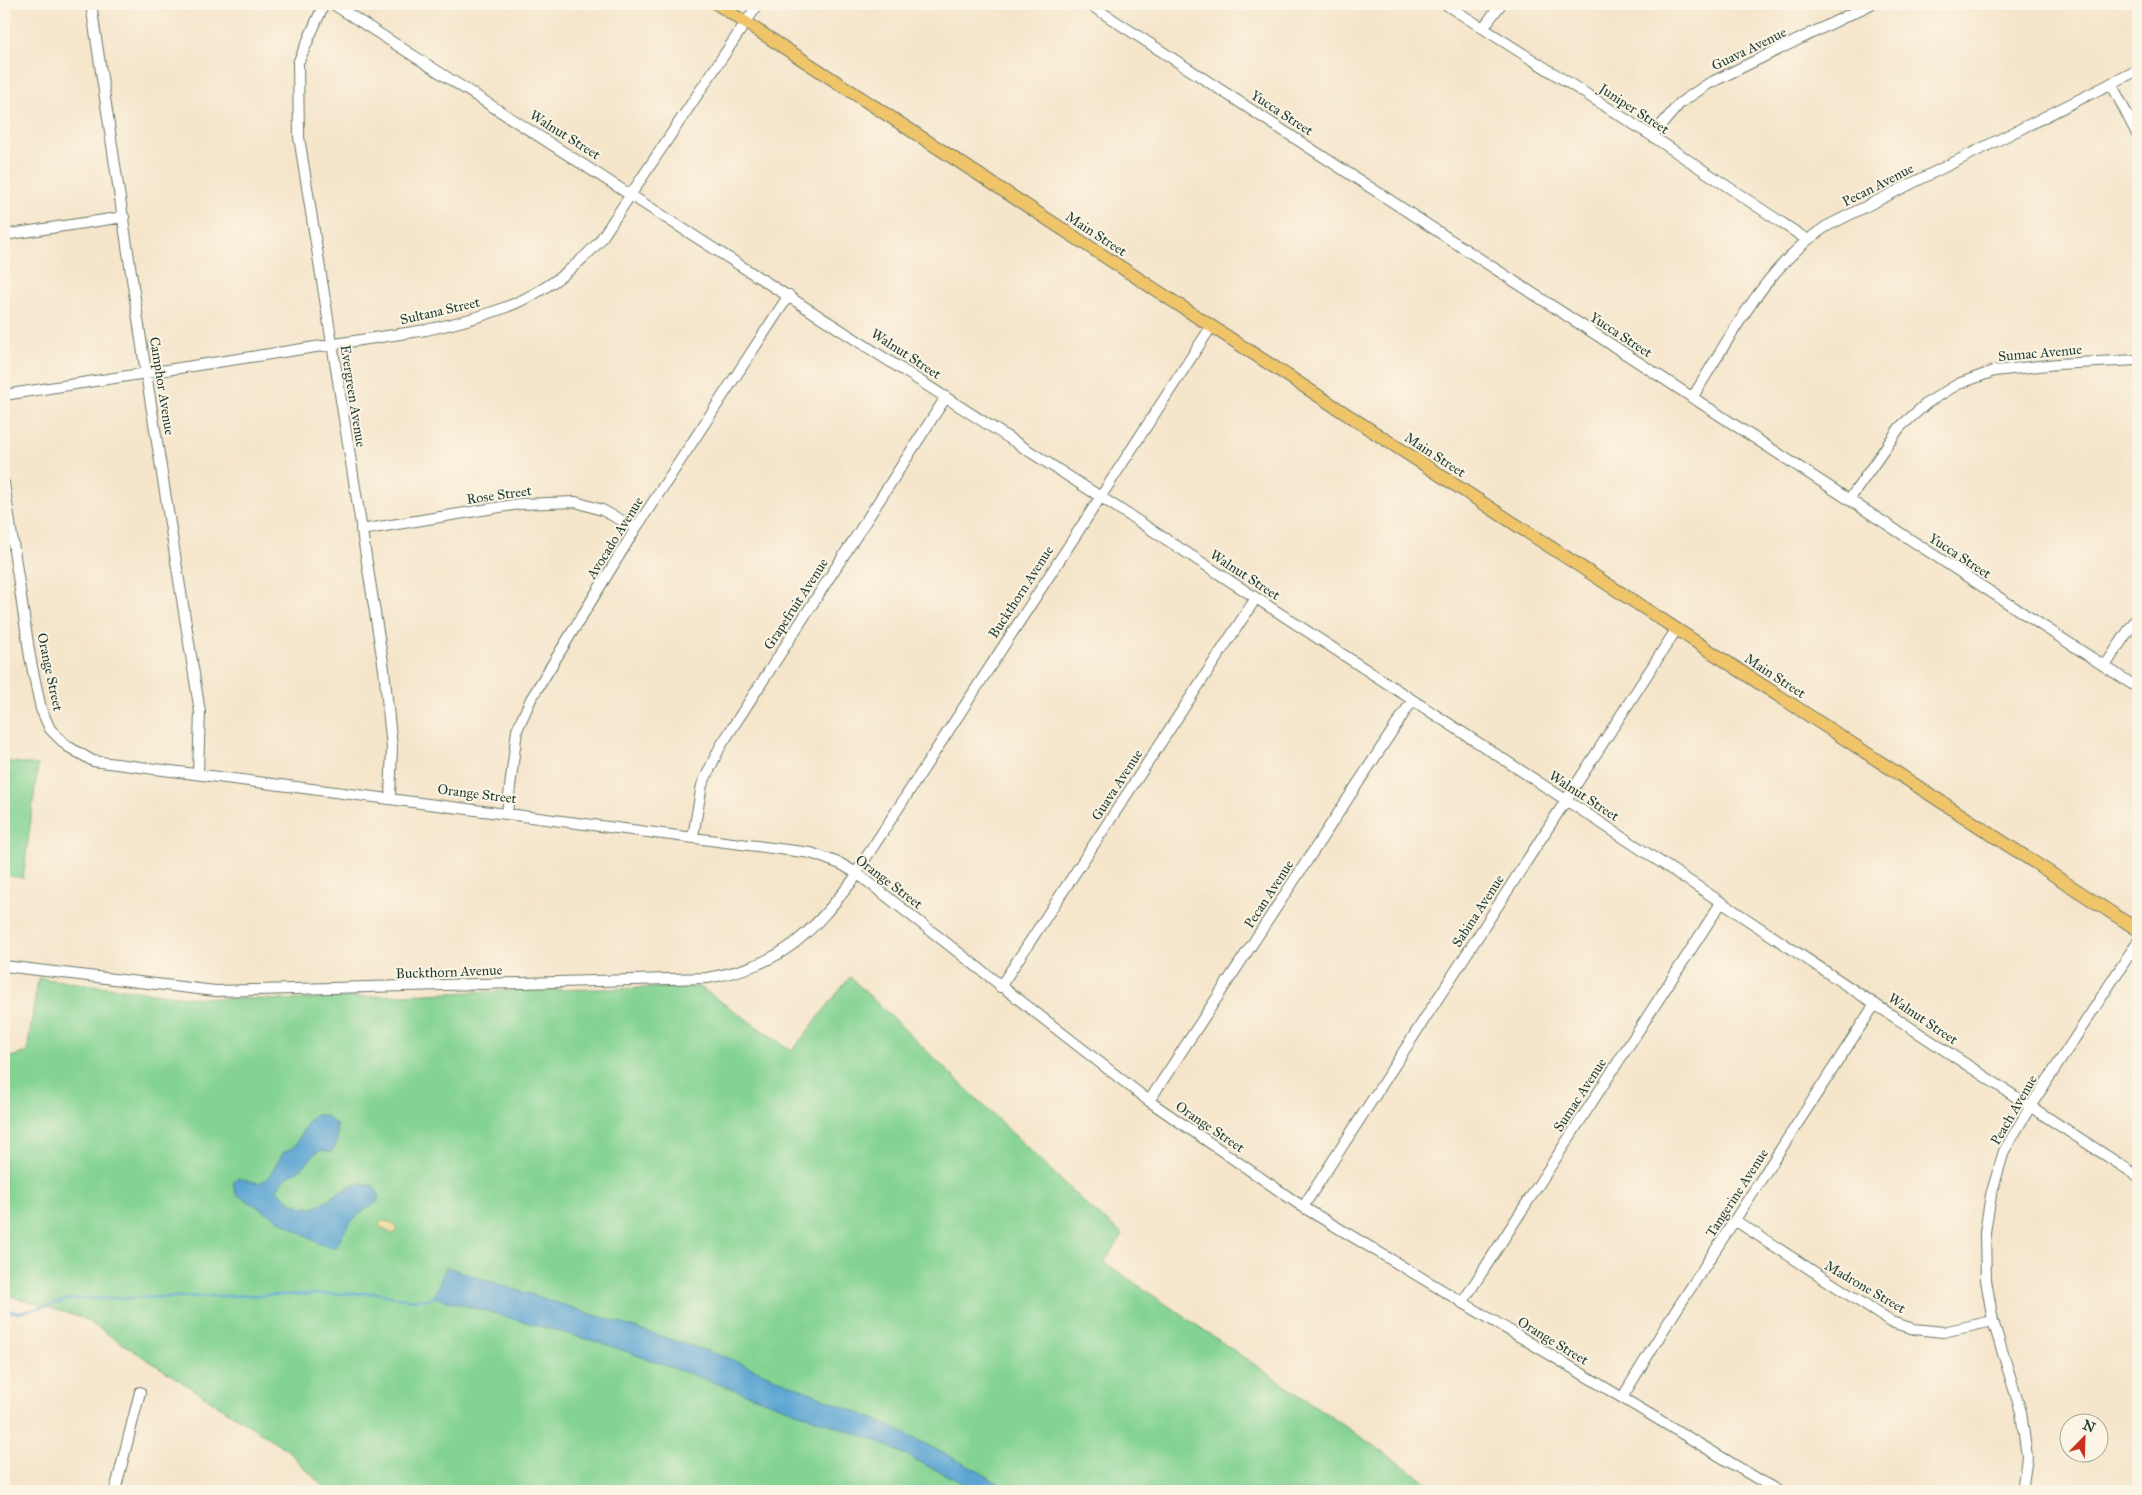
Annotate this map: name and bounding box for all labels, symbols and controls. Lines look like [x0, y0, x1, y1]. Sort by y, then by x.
street label: Guava Avenue [1709, 24, 1789, 74]
street label: Juniper Street [1594, 79, 1672, 139]
street label: Yucca Street [1248, 87, 1316, 139]
street label: Walnut Street [527, 107, 603, 163]
street label: Pecan Avenue [1839, 160, 1917, 210]
street label: Main Street [1062, 208, 1130, 260]
street label: Sultana Street [398, 294, 482, 328]
street label: Yucca Street [1587, 309, 1655, 361]
street label: Walnut Street [868, 325, 944, 383]
street label: Camphor Avenue [146, 336, 178, 437]
street label: Sumac Avenue [1997, 341, 2083, 365]
street label: Evergreen Avenue [337, 344, 370, 449]
street label: Main Street [1401, 429, 1469, 481]
street label: Rose Street [465, 482, 533, 508]
street label: Avocado Avenue [582, 494, 647, 583]
street label: Yucca Street [1926, 530, 1994, 582]
street label: Buckthorn Avenue [985, 542, 1057, 641]
street label: Walnut Street [1207, 546, 1283, 604]
street label: Grapefruit Avenue [760, 555, 832, 653]
street label: Orange Street [33, 631, 67, 713]
street label: Main Street [1741, 650, 1809, 702]
street label: Guava Avenue [1088, 746, 1146, 824]
street label: Walnut Street [1546, 767, 1622, 825]
street label: Orange Street [436, 781, 518, 807]
street label: Orange Street [852, 851, 926, 913]
street label: Pecan Avenue [1241, 857, 1297, 931]
street label: Sabina Avenue [1448, 871, 1508, 950]
street label: Buckthorn Avenue [395, 962, 503, 982]
street label: Walnut Street [1885, 990, 1961, 1048]
street label: Sumac Avenue [1550, 1055, 1610, 1135]
street label: Peach Avenue [1987, 1072, 2041, 1148]
street label: Orange Street [1172, 1098, 1248, 1156]
street label: Tangerine Avenue [1702, 1145, 1772, 1240]
street label: Madrone Street [1821, 1257, 1909, 1317]
street label: Orange Street [1515, 1313, 1592, 1369]
north arrow [2060, 1412, 2110, 1462]
text: N [2080, 1416, 2098, 1437]

